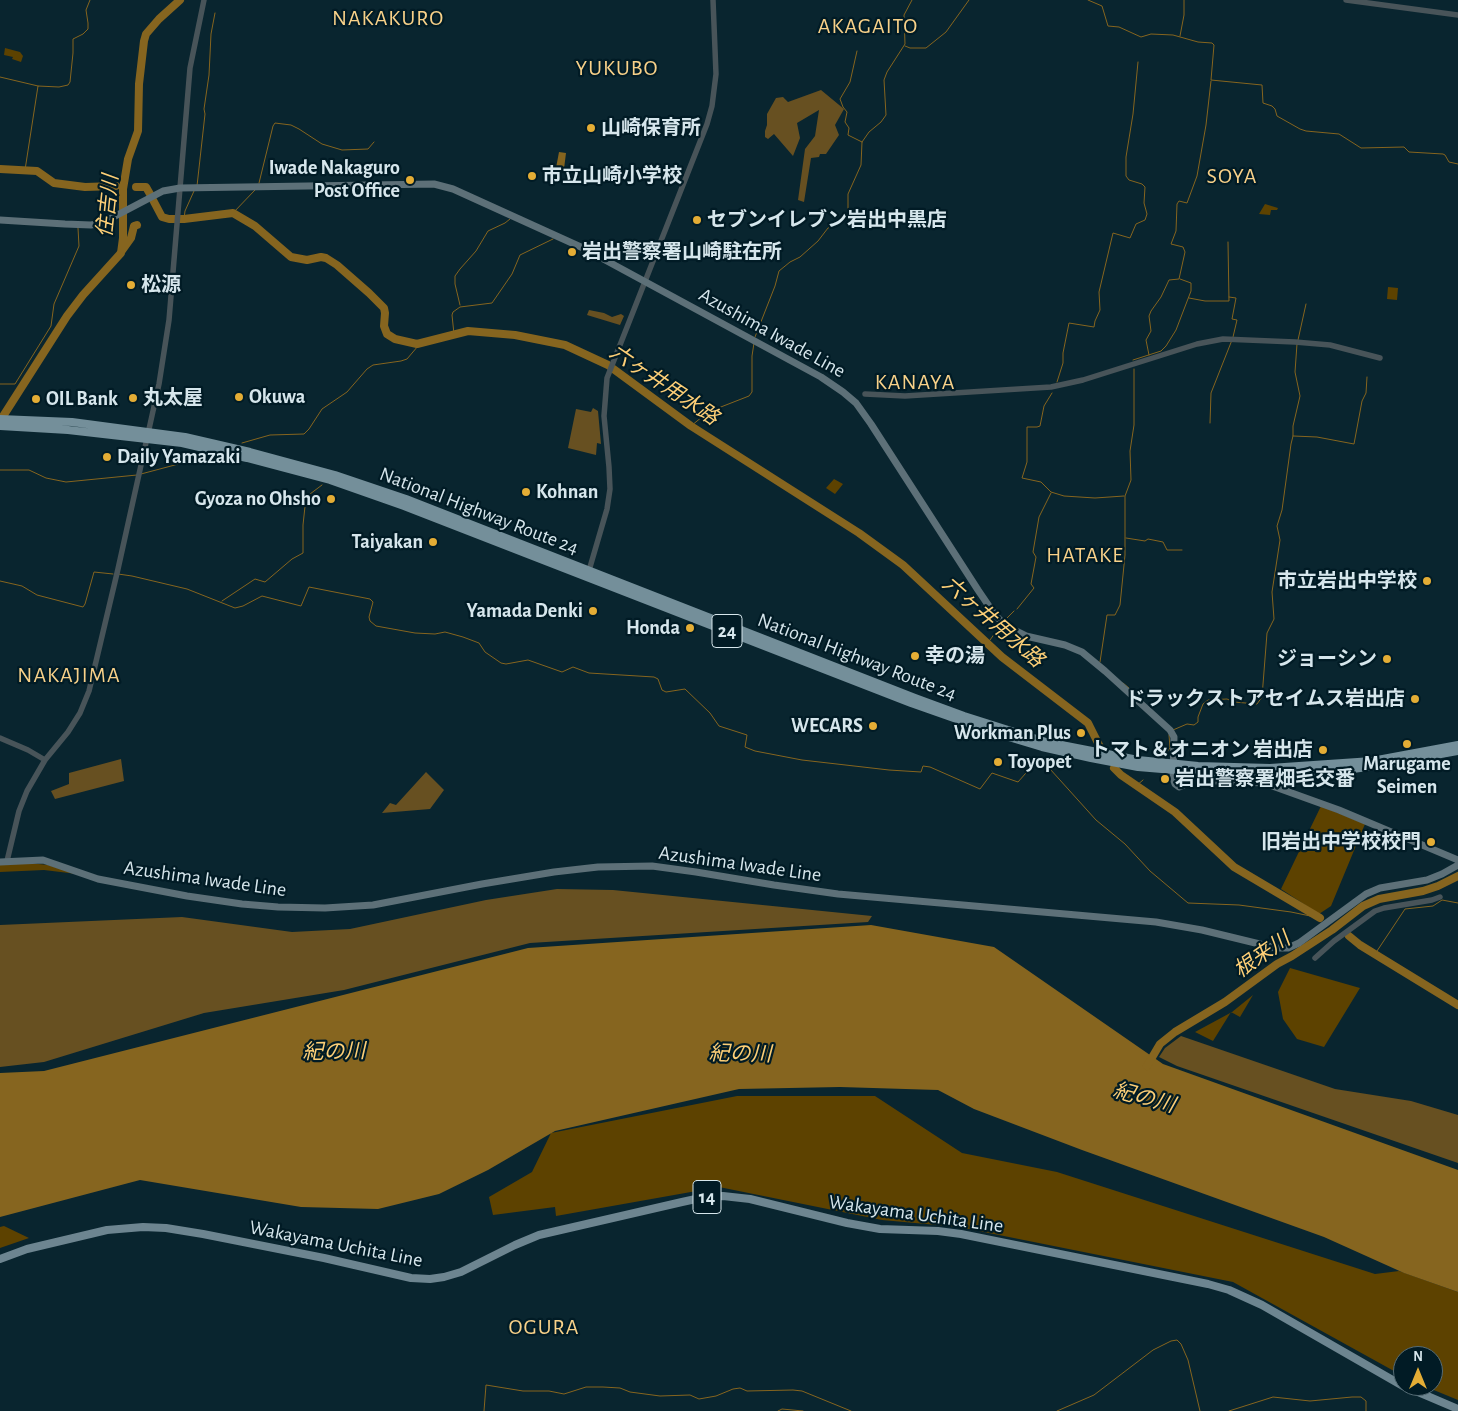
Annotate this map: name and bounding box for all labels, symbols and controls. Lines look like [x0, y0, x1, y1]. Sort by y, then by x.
district label: NAKAKURO [331, 5, 445, 31]
district label: AKAGAITO [817, 13, 919, 39]
district label: YUKUBO [575, 55, 659, 81]
place label: 山崎保育所 [601, 116, 701, 140]
marker: 山崎保育所 [585, 122, 597, 134]
place label: Iwade Nakaguro Post Office [269, 156, 400, 203]
district label: SOYA [1206, 163, 1258, 189]
place label: 市立山崎小学校 [542, 164, 682, 188]
marker: 市立山崎小学校 [526, 170, 538, 182]
water label: 住吉川 [92, 173, 124, 239]
marker: Iwade Nakaguro Post Office [404, 174, 416, 186]
place label: セブンイレブン岩出中黒店 [707, 208, 947, 232]
marker: セブンイレブン岩出中黒店 [691, 214, 703, 226]
place label: 岩出警察署山崎駐在所 [582, 240, 782, 264]
marker: 岩出警察署山崎駐在所 [566, 246, 578, 258]
place label: 松源 [141, 273, 181, 297]
marker: 松源 [125, 279, 137, 291]
street label: Azushima Iwade Line [695, 283, 849, 383]
water label: 六ヶ井用水路 [605, 339, 723, 431]
district label: KANAYA [874, 369, 956, 395]
place label: Okuwa [249, 385, 305, 409]
place label: 丸太屋 [143, 386, 203, 410]
place label: OIL Bank [46, 387, 118, 411]
marker: Okuwa [233, 391, 245, 403]
marker: 丸太屋 [127, 392, 139, 404]
marker: OIL Bank [30, 393, 42, 405]
place label: Daily Yamazaki [117, 445, 240, 469]
marker: Daily Yamazaki [101, 451, 113, 463]
street label: National Highway Route 24 [376, 462, 582, 560]
place label: Kohnan [536, 480, 598, 504]
marker: Kohnan [520, 486, 532, 498]
place label: Gyoza no Ohsho [195, 487, 321, 511]
marker: Gyoza no Ohsho [325, 493, 337, 505]
place label: Taiyakan [351, 530, 423, 554]
marker: Taiyakan [427, 536, 439, 548]
district label: HATAKE [1046, 542, 1124, 568]
place label: 市立岩出中学校 [1277, 569, 1417, 593]
water label: 六ヶ井用水路 [937, 571, 1049, 673]
marker: 市立岩出中学校 [1421, 575, 1433, 587]
place label: Yamada Denki [467, 599, 583, 623]
marker: Yamada Denki [587, 605, 599, 617]
street label: National Highway Route 24 [754, 608, 960, 706]
road number: 24 [712, 614, 742, 648]
place label: Honda [626, 616, 680, 640]
marker: Honda [684, 622, 696, 634]
place label: 幸の湯 [925, 644, 985, 668]
place label: ジョーシン [1277, 647, 1377, 671]
marker: 幸の湯 [909, 650, 921, 662]
marker: ジョーシン [1381, 653, 1393, 665]
district label: NAKAJIMA [16, 662, 122, 688]
place label: ドラックストアセイムス岩出店 [1125, 687, 1405, 711]
marker: ドラックストアセイムス岩出店 [1409, 693, 1421, 705]
place label: WECARS [791, 714, 863, 738]
marker: WECARS [867, 720, 879, 732]
place label: Workman Plus [954, 721, 1071, 745]
marker: Workman Plus [1075, 727, 1087, 739]
place label: トマト＆オニオン 岩出店 [1090, 738, 1313, 762]
marker: Marugame Seimen [1401, 738, 1413, 750]
marker: トマト＆オニオン 岩出店 [1317, 744, 1329, 756]
place label: Toyopet [1008, 750, 1072, 774]
place label: Marugame Seimen [1363, 752, 1451, 799]
marker: Toyopet [992, 756, 1004, 768]
place label: 岩出警察署畑毛交番 [1175, 767, 1355, 791]
marker: 岩出警察署畑毛交番 [1159, 773, 1171, 785]
place label: 旧岩出中学校校門 [1261, 830, 1421, 854]
marker: 旧岩出中学校校門 [1425, 836, 1437, 848]
street label: Azushima Iwade Line [657, 841, 823, 887]
street label: Azushima Iwade Line [122, 856, 288, 902]
water label: 根来川 [1229, 927, 1295, 983]
water label: 紀の川 [302, 1039, 366, 1065]
water label: 紀の川 [708, 1041, 772, 1067]
water label: 紀の川 [1110, 1078, 1178, 1118]
road number: 14 [693, 1180, 721, 1214]
street label: Wakayama Uchita Line [827, 1190, 1005, 1238]
street label: Wakayama Uchita Line [247, 1215, 425, 1273]
district label: OGURA [508, 1314, 580, 1340]
north arrow [1393, 1346, 1443, 1396]
text: N [1413, 1350, 1423, 1364]

